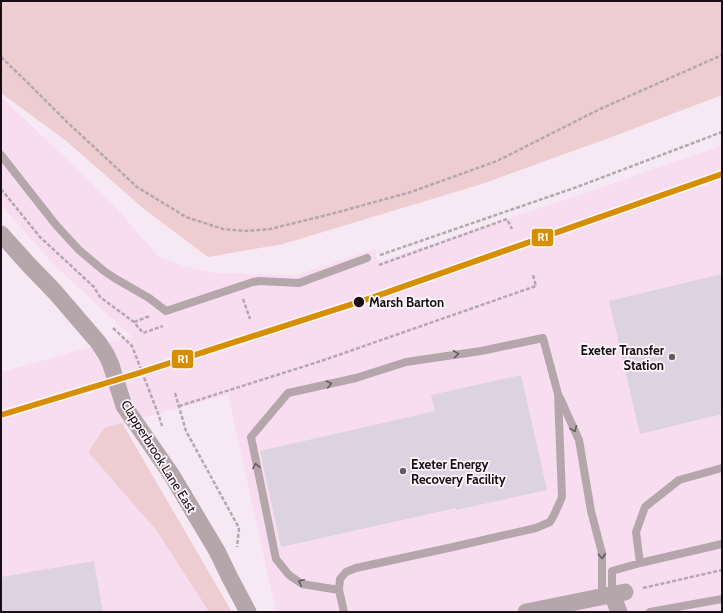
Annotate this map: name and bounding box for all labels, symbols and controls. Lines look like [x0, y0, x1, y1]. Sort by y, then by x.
line badge: R1 [531, 228, 554, 247]
text: R1 [538, 230, 548, 244]
place label: Marsh Barton [369, 294, 444, 310]
marker: Marsh Barton [352, 295, 366, 309]
place label: Exeter Transfer Station [581, 342, 665, 373]
line badge: R1 [171, 349, 194, 369]
one-way arrow [453, 350, 459, 359]
text: R1 [178, 352, 188, 366]
marker: Exeter Transfer Station [667, 352, 677, 362]
one-way arrow [326, 380, 333, 388]
street label: Clapperbrook Lane East [118, 397, 200, 516]
one-way arrow [569, 425, 577, 433]
place label: Exeter Energy Recovery Facility [411, 456, 506, 487]
one-way arrow [253, 463, 261, 469]
marker: Exeter Energy Recovery Facility [398, 466, 408, 476]
one-way arrow [597, 553, 606, 559]
one-way arrow [298, 579, 305, 587]

